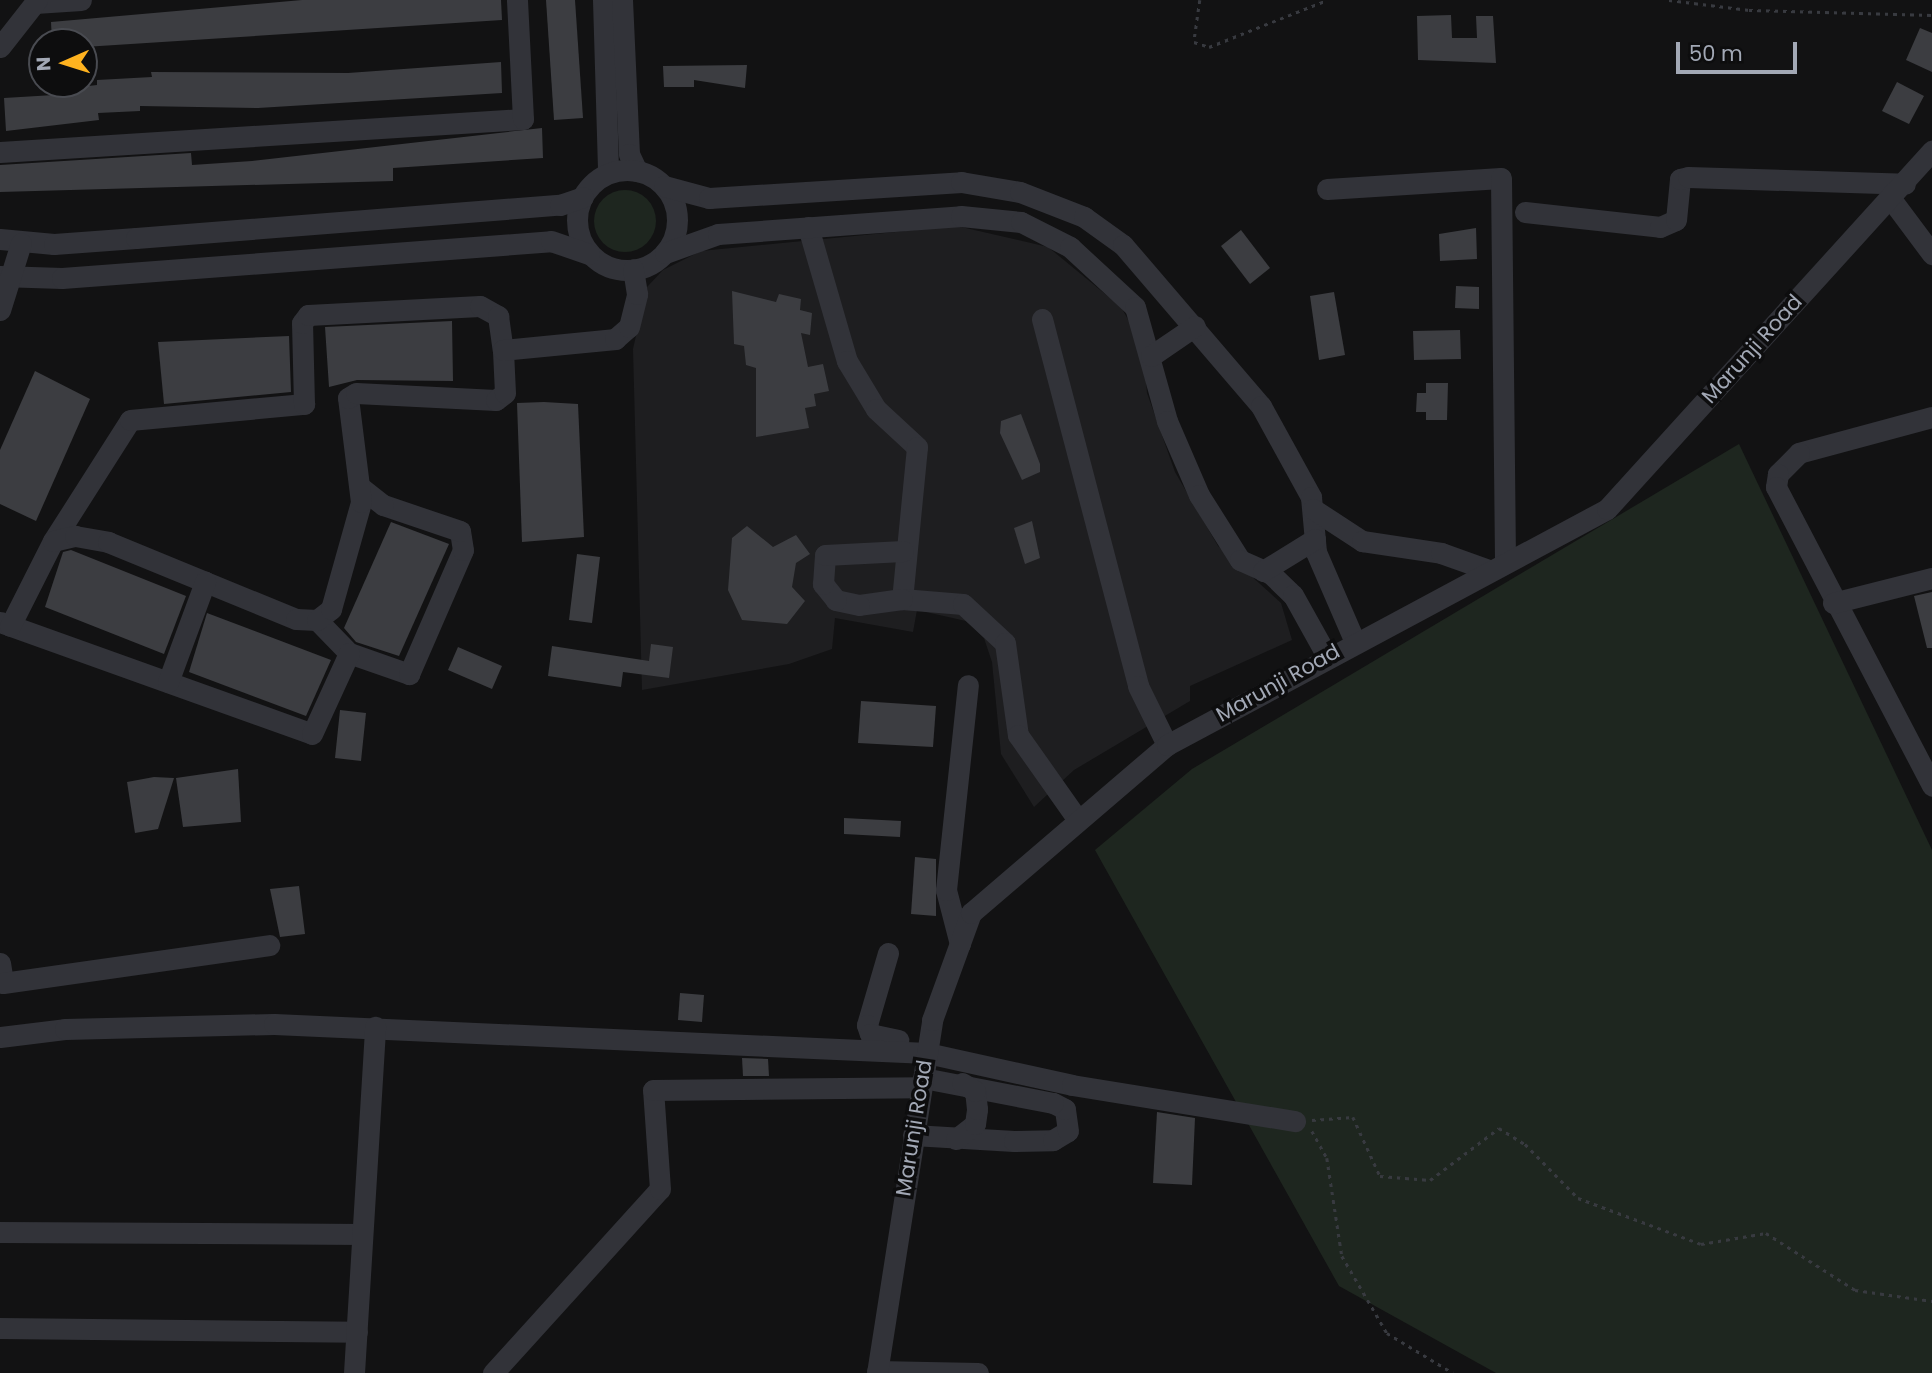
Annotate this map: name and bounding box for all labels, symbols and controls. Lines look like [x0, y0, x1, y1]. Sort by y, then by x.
north arrow [28, 28, 98, 98]
scale bar [1680, 28, 1801, 72]
text: 50 m [1689, 39, 1743, 68]
text: N [30, 56, 57, 72]
street label: Marunji Road [1697, 289, 1807, 409]
street label: Marunji Road [1212, 639, 1344, 727]
street label: Marunji Road [891, 1058, 937, 1198]

